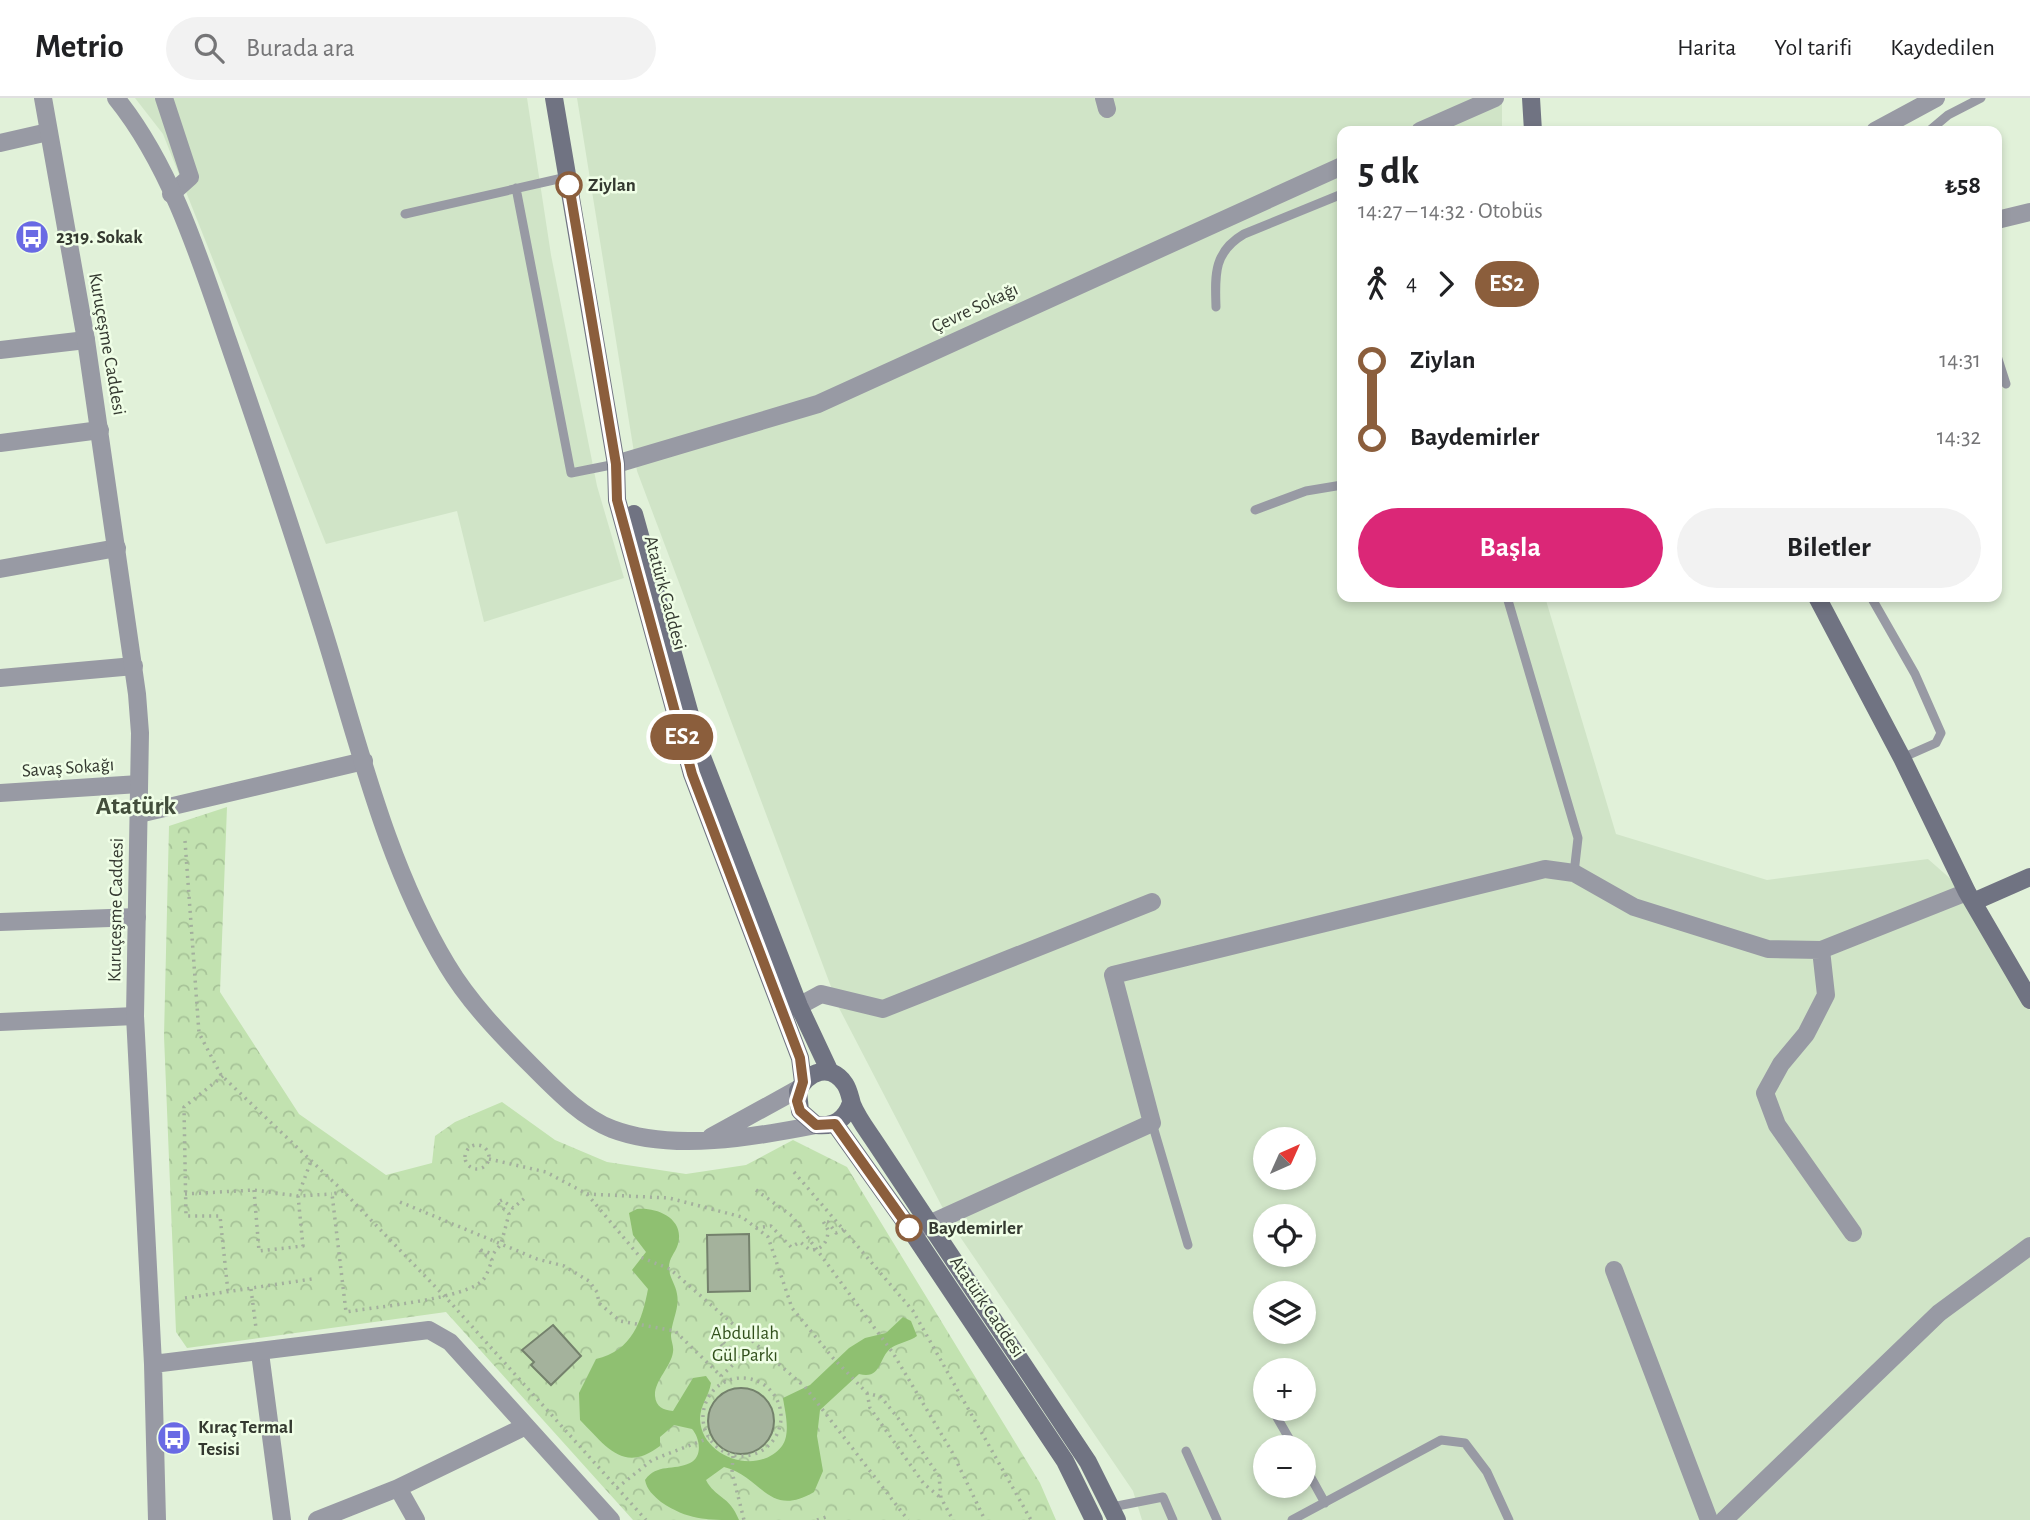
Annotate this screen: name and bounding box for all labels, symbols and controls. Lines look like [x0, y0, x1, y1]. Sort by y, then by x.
search box [166, 17, 656, 80]
icon: search [190, 29, 228, 67]
text: Metrio [35, 31, 124, 64]
text: Burada ara [246, 35, 355, 61]
text: Harita [1677, 36, 1736, 60]
text: Yol tarifi [1774, 36, 1852, 60]
text: Kaydedilen [1890, 36, 1995, 60]
text: 5 dk [1358, 153, 1419, 191]
marker: Ziylan [556, 172, 582, 198]
text: ₺58 [1945, 172, 1981, 198]
place label: Ziylan [588, 176, 636, 195]
text: 14:27 – 14:32 · Otobüs [1358, 200, 1543, 223]
bus stop icon: 2319. Sokak [13, 218, 51, 256]
place label: 2319. Sokak [56, 228, 143, 247]
icon: walk [1358, 265, 1396, 303]
icon: forward [1427, 265, 1465, 303]
street label: Kuruçeşme Caddesi [85, 271, 129, 417]
text: 4 [1406, 272, 1417, 295]
text: ES2 [1489, 272, 1525, 296]
street label: Çevre Sokağı [929, 280, 1021, 336]
text: Ziylan [1410, 347, 1476, 373]
text: 14:31 [1939, 349, 1981, 372]
text: Baydemirler [1410, 424, 1539, 450]
text: 14:32 [1937, 426, 1981, 449]
button: Başla [1358, 508, 1663, 588]
button: Biletler [1677, 508, 1981, 588]
street label: Atatürk Caddesi [641, 534, 689, 652]
line badge: ES2 [642, 714, 722, 760]
text: ES2 [664, 725, 700, 749]
street label: Savaş Sokağı [21, 755, 115, 781]
district label: Atatürk [96, 793, 176, 819]
street label: Kuruçeşme Caddesi [105, 838, 127, 982]
north arrow [1253, 1127, 1316, 1190]
map controls [1253, 1127, 1316, 1498]
button: locate [1253, 1204, 1316, 1267]
marker: Baydemirler [896, 1215, 922, 1241]
place label: Baydemirler [928, 1219, 1023, 1238]
street label: Atatürk Caddesi [946, 1253, 1028, 1361]
button: layers [1253, 1281, 1316, 1344]
park label: Abdullah Gül Parkı [711, 1324, 779, 1365]
button: + [1253, 1358, 1316, 1421]
place label: Kıraç Termal Tesisi [198, 1418, 293, 1459]
bus stop icon: Kıraç Termal Tesisi [155, 1419, 193, 1457]
button: − [1253, 1435, 1316, 1498]

